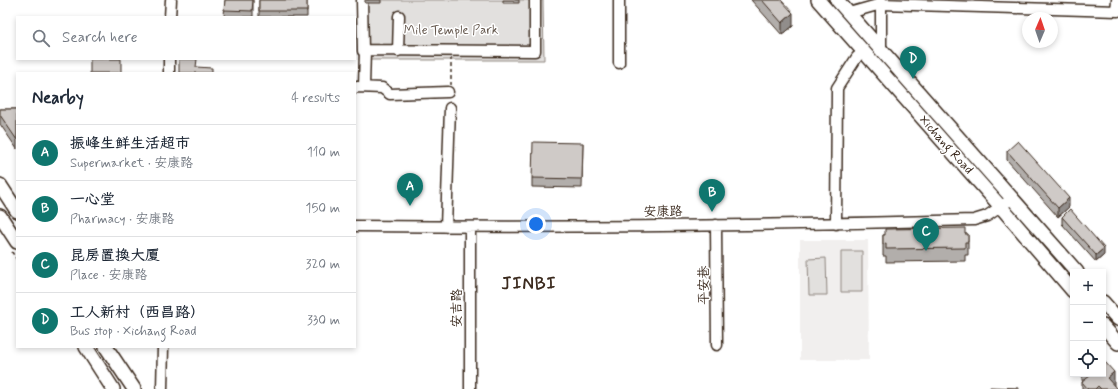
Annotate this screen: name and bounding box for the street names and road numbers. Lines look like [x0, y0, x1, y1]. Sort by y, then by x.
street label: Xichang Road [914, 112, 977, 179]
street label: 安康路 [643, 203, 683, 221]
street label: 平安巷 [696, 265, 713, 305]
street label: 安吉路 [449, 288, 466, 328]

